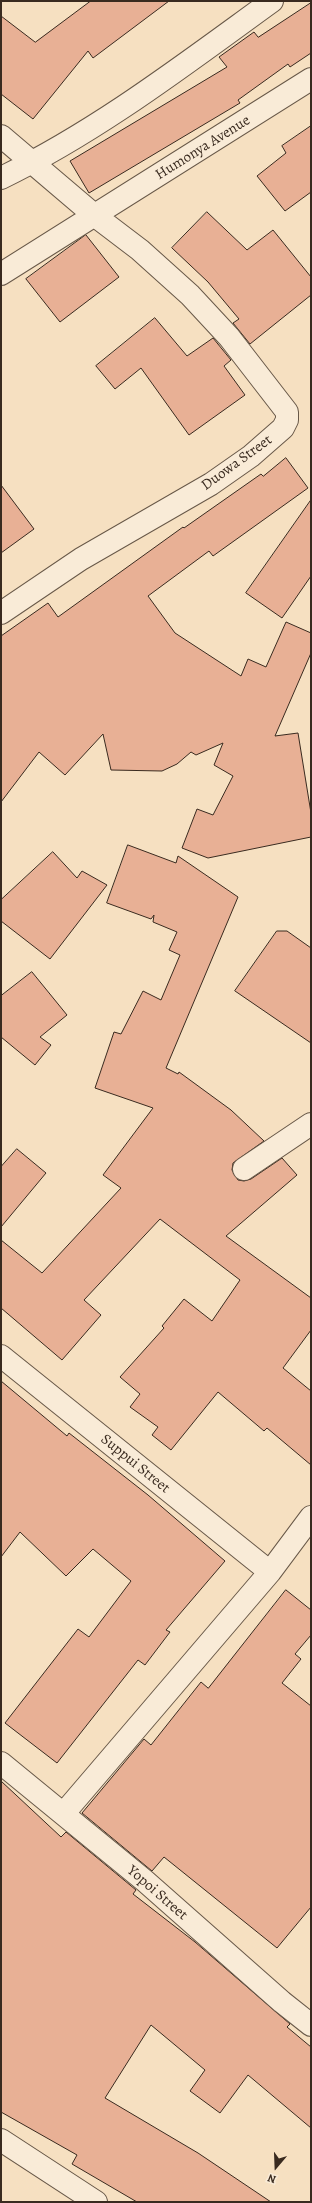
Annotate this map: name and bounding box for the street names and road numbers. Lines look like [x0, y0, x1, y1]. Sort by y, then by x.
street label: Humonya Avenue [152, 112, 254, 184]
street label: Duowa Street [198, 431, 276, 495]
street label: Suppui Street [97, 1431, 173, 1497]
street label: Yopoi Street [123, 1862, 191, 1924]

